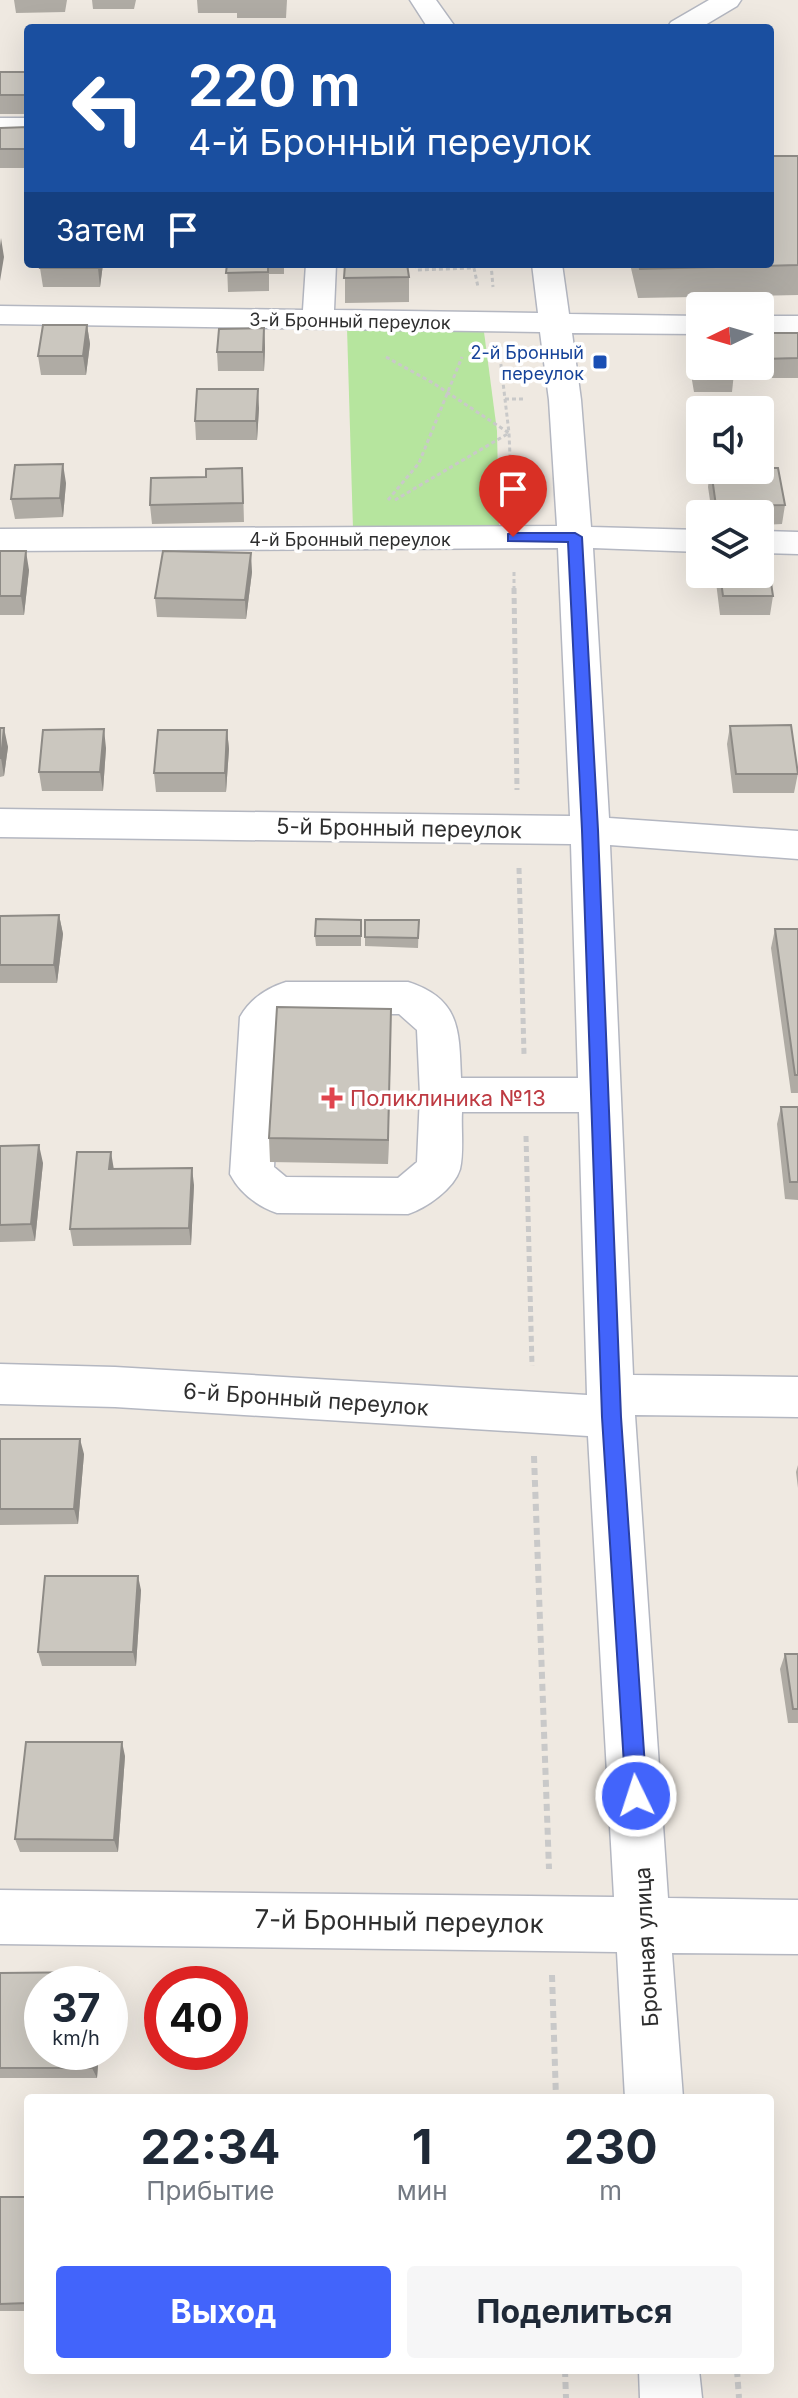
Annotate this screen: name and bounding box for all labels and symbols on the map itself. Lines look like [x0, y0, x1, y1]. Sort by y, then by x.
north arrow [686, 292, 774, 380]
street label: 3-й Бронный переулок [249, 309, 451, 333]
place label: 2-й Бронный переулок [470, 342, 584, 384]
marker: 2-й Бронный переулок [591, 353, 609, 371]
pin [479, 455, 547, 537]
street label: 4-й Бронный переулок [249, 529, 451, 550]
street label: 5-й Бронный переулок [276, 813, 522, 843]
place label: Поликлиника №13 [350, 1085, 546, 1111]
marker: Поликлиника №13 [321, 1087, 343, 1109]
street label: 6-й Бронный переулок [182, 1377, 430, 1421]
position arrow [594, 1754, 678, 1838]
street label: Бронная улица [629, 1866, 663, 2028]
street label: 7-й Бронный переулок [254, 1903, 544, 1939]
speed limit sign: 40 [144, 1966, 248, 2070]

